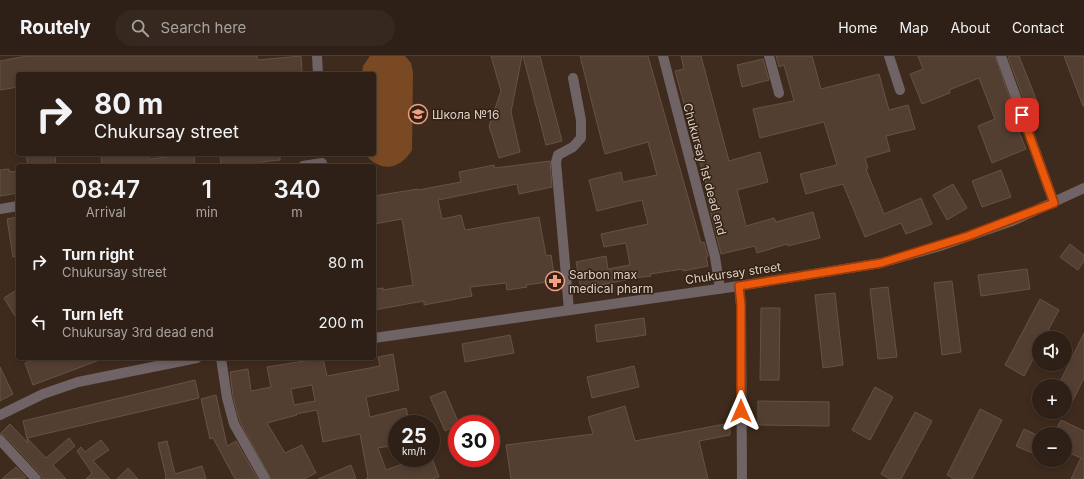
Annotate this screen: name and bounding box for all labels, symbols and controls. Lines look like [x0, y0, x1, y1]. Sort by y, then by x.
search box [115, 10, 395, 46]
text: Routely [20, 16, 91, 39]
icon: search [129, 17, 151, 39]
text: Search here [161, 18, 246, 37]
text: Home [838, 19, 877, 36]
text: Map [899, 19, 929, 36]
text: About [951, 19, 990, 36]
text: Contact [1012, 19, 1064, 36]
text: 80 m [94, 87, 163, 121]
icon: right [28, 88, 80, 140]
pin [1005, 98, 1039, 132]
street label: Chukursay 1st dead end [680, 101, 730, 237]
school or university icon: Школа №16 [407, 103, 429, 125]
icon: arrive [1011, 104, 1033, 126]
place label: Школа №16 [432, 107, 499, 122]
text: Chukursay street [94, 121, 239, 142]
text: 08:47 [72, 175, 140, 204]
text: 1 [202, 175, 212, 204]
text: 340 [273, 175, 320, 204]
text: Arrival [86, 204, 126, 220]
text: min [196, 204, 218, 220]
text: m [291, 204, 303, 220]
text: Turn right [62, 245, 134, 264]
icon: right [28, 251, 50, 273]
text: 80 m [328, 253, 364, 272]
street label: Chukursay street [684, 259, 782, 287]
text: Chukursay street [62, 264, 167, 280]
place label: Sarbon max medical pharm [569, 267, 653, 296]
pharmacy icon: Sarbon max medical pharm [544, 270, 566, 292]
text: Turn left [62, 305, 123, 324]
icon: left [28, 311, 50, 333]
text: 200 m [319, 313, 364, 332]
text: Chukursay 3rd dead end [62, 324, 214, 340]
map controls [1032, 331, 1072, 467]
button: sound [1032, 331, 1072, 371]
button: + [1032, 379, 1072, 419]
position arrow [720, 390, 762, 432]
speed limit sign: 30 [448, 415, 500, 467]
text: 25 [401, 424, 427, 448]
button: − [1032, 427, 1072, 467]
text: km/h [402, 445, 426, 457]

